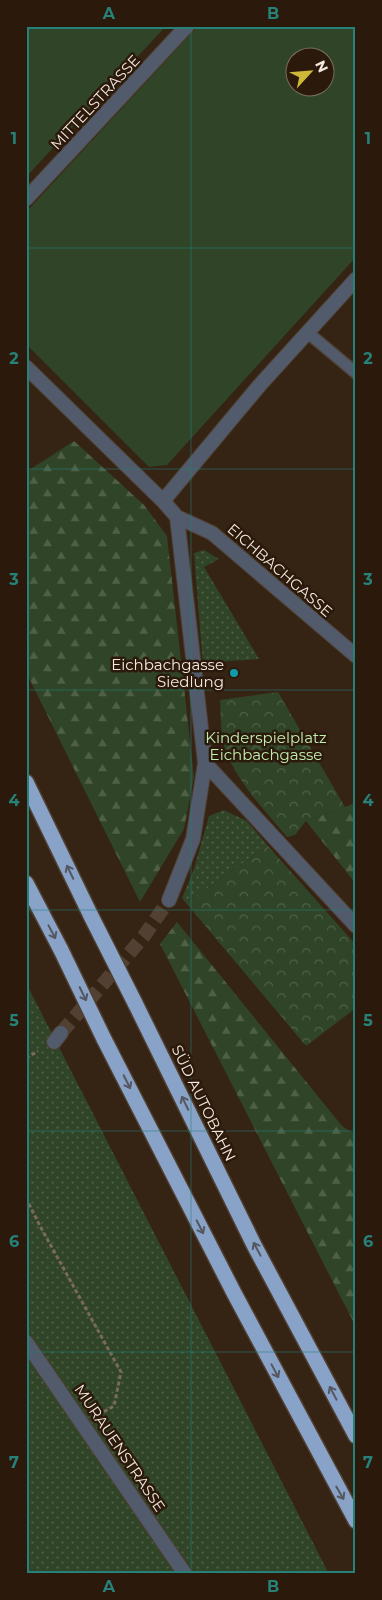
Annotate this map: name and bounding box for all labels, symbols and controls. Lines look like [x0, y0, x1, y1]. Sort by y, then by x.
text: A [102, 4, 116, 23]
text: B [267, 4, 279, 23]
north arrow [284, 48, 334, 98]
street label: MITTELSTRASSE [46, 51, 144, 153]
text: N [311, 57, 332, 75]
text: 1 [11, 129, 17, 148]
text: 1 [365, 129, 371, 148]
text: 2 [9, 349, 19, 368]
text: 2 [363, 349, 373, 368]
street label: EICHBACHGASSE [224, 519, 336, 621]
text: 3 [8, 570, 19, 589]
text: 3 [362, 570, 373, 589]
place label: Eichbachgasse Siedlung [111, 655, 224, 691]
marker: Eichbachgasse Siedlung [228, 667, 240, 679]
park label: Kinderspielplatz Eichbachgasse [205, 728, 327, 764]
text: 4 [8, 791, 20, 810]
text: 4 [362, 791, 374, 810]
one-way arrow [65, 865, 74, 880]
one-way arrow [48, 924, 57, 939]
one-way arrow [78, 986, 88, 1001]
text: 5 [9, 1011, 19, 1030]
text: 5 [363, 1011, 373, 1030]
street label: SÜD AUTOBAHN [168, 1042, 240, 1164]
one-way arrow [123, 1074, 132, 1089]
one-way arrow [179, 1096, 189, 1111]
one-way arrow [196, 1219, 205, 1234]
text: 6 [9, 1232, 19, 1251]
text: 6 [363, 1232, 373, 1251]
one-way arrow [252, 1242, 261, 1257]
one-way arrow [270, 1364, 280, 1379]
street label: MURAUENSTRASSE [70, 1381, 170, 1515]
one-way arrow [328, 1385, 338, 1400]
text: 7 [9, 1453, 19, 1472]
text: 7 [363, 1453, 373, 1472]
one-way arrow [335, 1485, 345, 1500]
text: A [102, 1577, 116, 1596]
text: B [267, 1577, 279, 1596]

